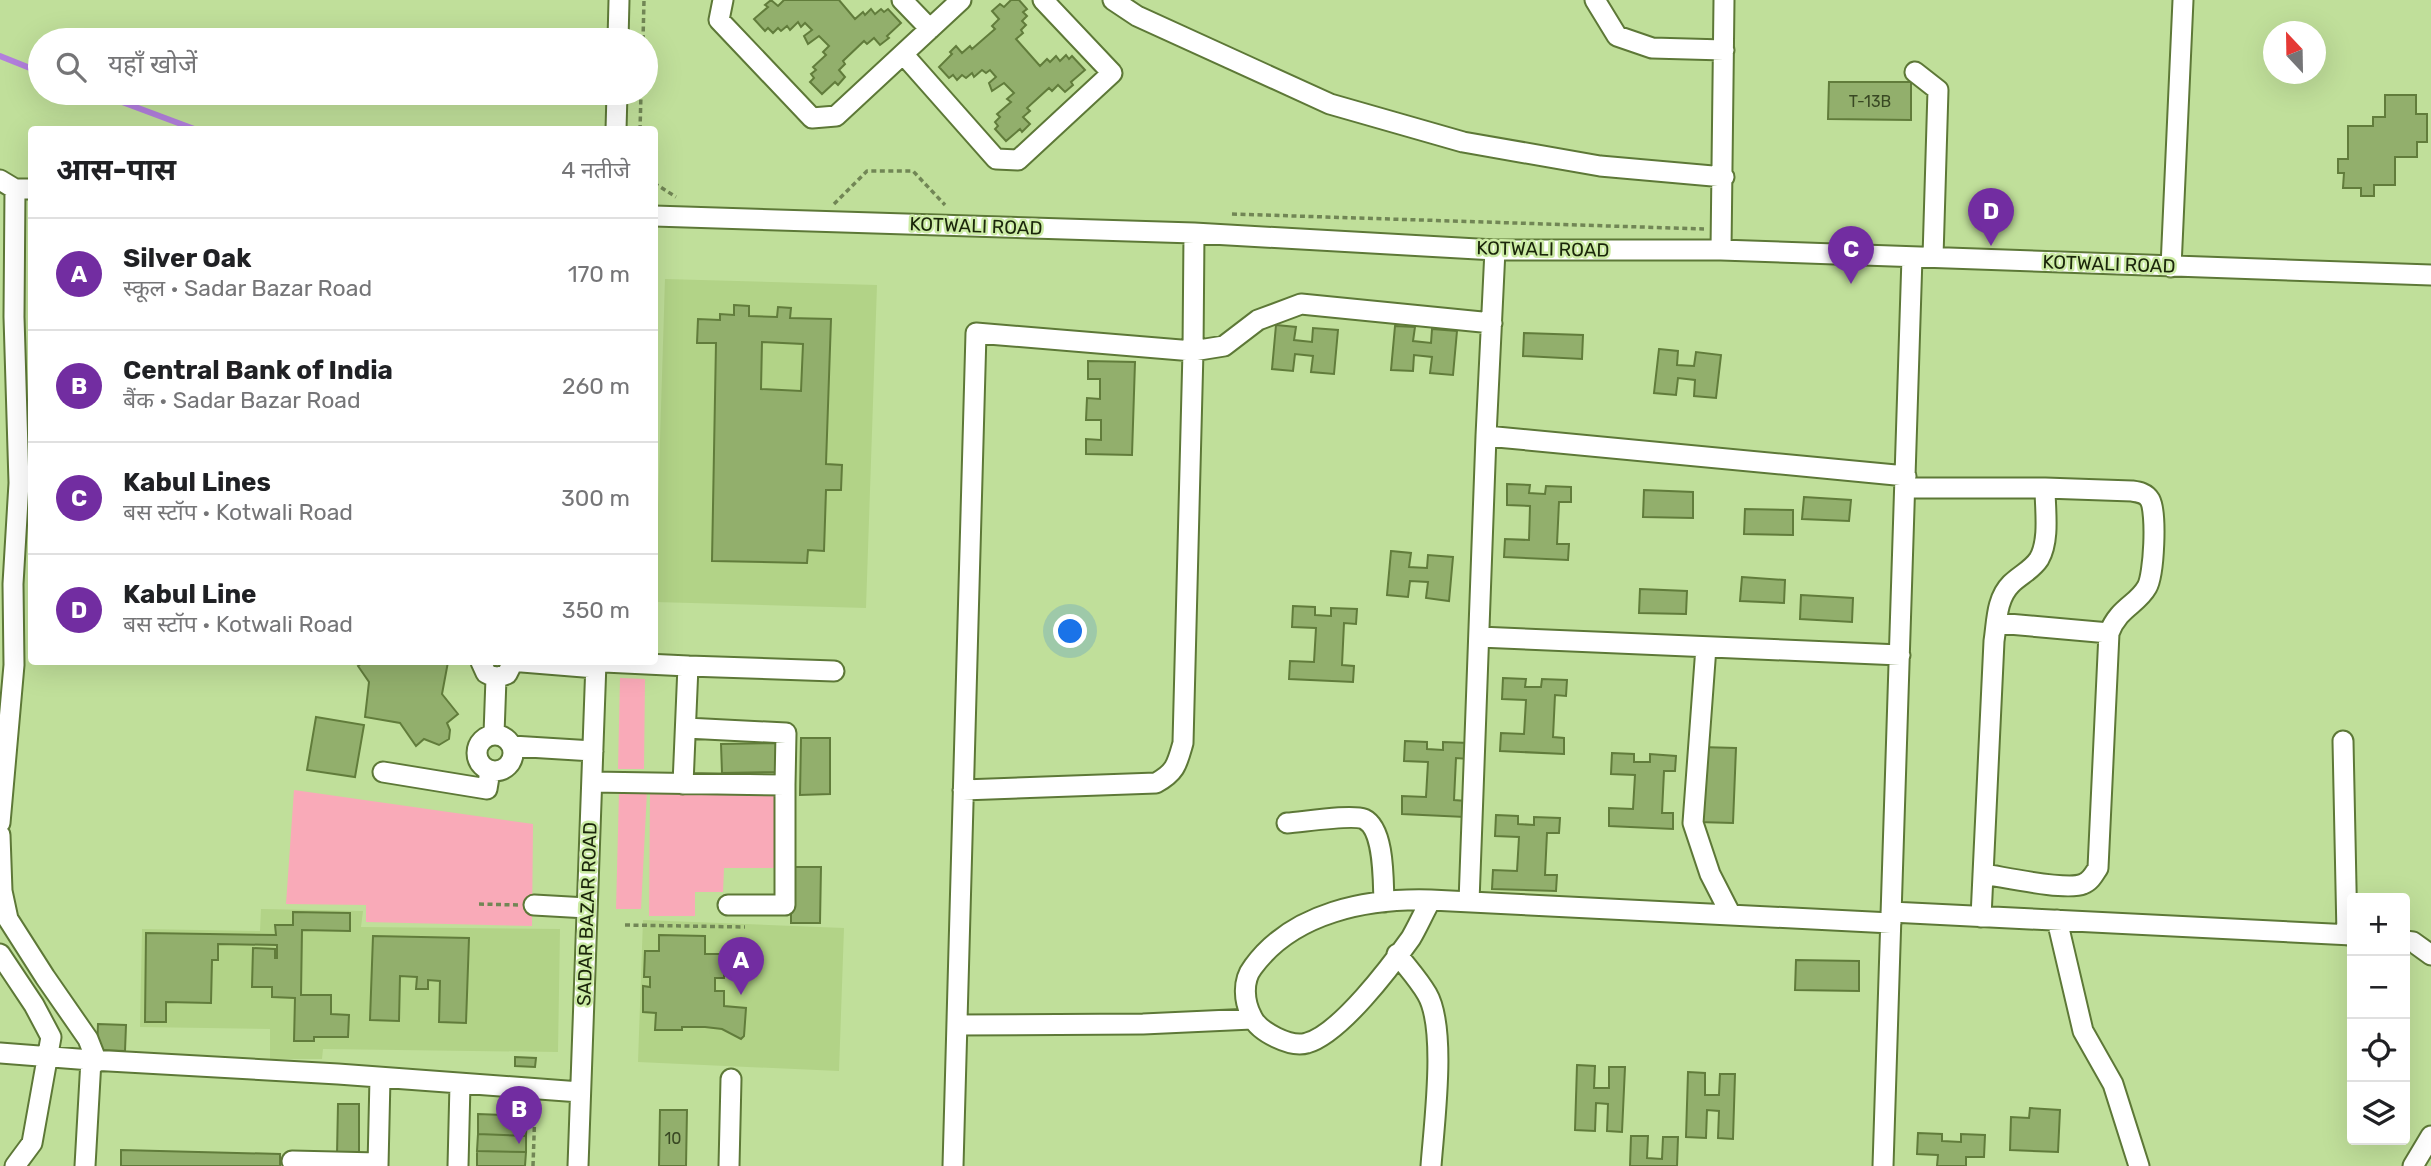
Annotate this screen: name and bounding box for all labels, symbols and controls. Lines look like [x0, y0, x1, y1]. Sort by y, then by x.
north arrow [2263, 21, 2326, 84]
search box [28, 28, 658, 105]
icon: search [52, 48, 90, 86]
text: यहाँ खोजें [108, 49, 197, 80]
house number: T-13B [1849, 92, 1891, 111]
text: आस-पास [56, 152, 176, 188]
text: 4 नतीजे [561, 156, 630, 184]
pin: D [1968, 188, 2014, 246]
street label: KOTWALI ROAD [909, 212, 1043, 240]
pin: C [1828, 226, 1874, 284]
street label: KOTWALI ROAD [1476, 236, 1610, 262]
text: Silver Oak [123, 243, 251, 274]
street label: KOTWALI ROAD [2042, 250, 2176, 278]
text: A [71, 260, 87, 288]
text: 170 m [568, 260, 630, 288]
text: स्कूल · Sadar Bazar Road [123, 274, 372, 302]
text: Central Bank of India [123, 355, 393, 386]
text: B [71, 372, 87, 400]
text: 260 m [562, 372, 630, 400]
text: बैंक · Sadar Bazar Road [123, 386, 361, 414]
text: Kabul Lines [123, 467, 271, 498]
text: C [71, 484, 87, 512]
text: 300 m [561, 484, 630, 512]
text: बस स्टॉप · Kotwali Road [123, 498, 353, 526]
text: Kabul Line [123, 579, 257, 610]
text: D [71, 596, 87, 624]
text: 350 m [562, 596, 630, 624]
text: बस स्टॉप · Kotwali Road [123, 610, 353, 638]
your location [1053, 614, 1087, 648]
street label: SADAR BAZAR ROAD [572, 821, 602, 1007]
map controls [2347, 893, 2410, 1145]
button: + [2347, 893, 2410, 956]
pin: A [718, 937, 764, 995]
button: − [2347, 956, 2410, 1019]
button: locate [2347, 1019, 2410, 1082]
button: layers [2347, 1082, 2410, 1145]
pin: B [496, 1086, 542, 1144]
house number: 10 [664, 1129, 682, 1148]

